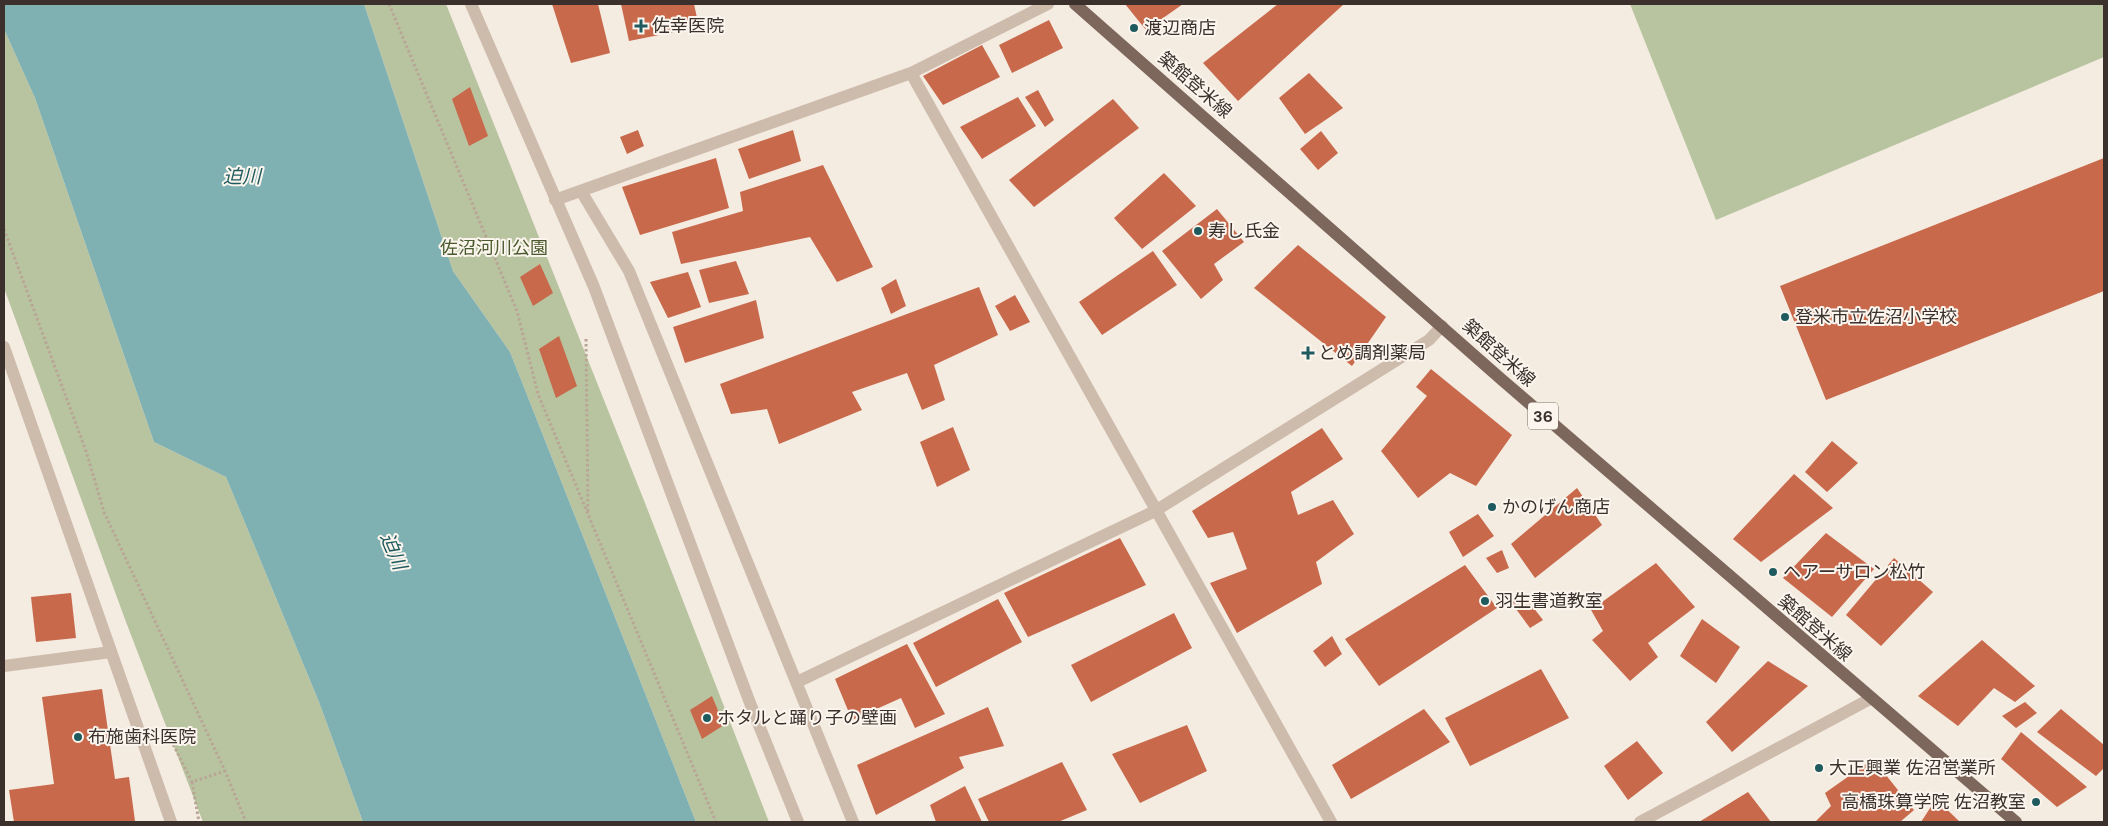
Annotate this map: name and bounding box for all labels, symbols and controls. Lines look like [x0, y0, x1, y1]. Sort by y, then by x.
place label: 佐幸医院 [652, 14, 724, 38]
place label: 渡辺商店 [1144, 16, 1216, 40]
marker: 佐幸医院 [634, 19, 648, 33]
marker: 渡辺商店 [1128, 22, 1140, 34]
street label: 築館登米線 [1153, 46, 1237, 124]
water label: 迫川 [223, 164, 263, 189]
place label: 寿し氏金 [1208, 219, 1280, 243]
marker: 寿し氏金 [1192, 225, 1204, 237]
park label: 佐沼河川公園 [440, 236, 548, 260]
place label: 登米市立佐沼小学校 [1795, 305, 1957, 329]
marker: 登米市立佐沼小学校 [1779, 311, 1791, 323]
street label: 築館登米線 [1458, 314, 1540, 392]
place label: とめ調剤薬局 [1318, 341, 1426, 365]
marker: とめ調剤薬局 [1302, 347, 1314, 359]
road number: 36 [1528, 402, 1558, 430]
place label: かのげん商店 [1502, 495, 1610, 519]
marker: かのげん商店 [1486, 501, 1498, 513]
water label: 迫川 [375, 529, 413, 575]
place label: ヘアーサロン松竹 [1783, 560, 1926, 584]
marker: ヘアーサロン松竹 [1767, 566, 1779, 578]
place label: 羽生書道教室 [1495, 589, 1603, 613]
street label: 築館登米線 [1773, 589, 1857, 667]
marker: 羽生書道教室 [1479, 595, 1491, 607]
place label: ホタルと踊り子の壁画 [717, 706, 897, 730]
marker: ホタルと踊り子の壁画 [701, 712, 713, 724]
place label: 布施歯科医院 [88, 725, 196, 749]
marker: 布施歯科医院 [72, 731, 84, 743]
place label: 大正興業 佐沼営業所 [1829, 756, 1996, 780]
marker: 大正興業 佐沼営業所 [1813, 762, 1825, 774]
place label: 高橋珠算学院 佐沼教室 [1841, 790, 2026, 814]
marker: 高橋珠算学院 佐沼教室 [2030, 796, 2042, 808]

